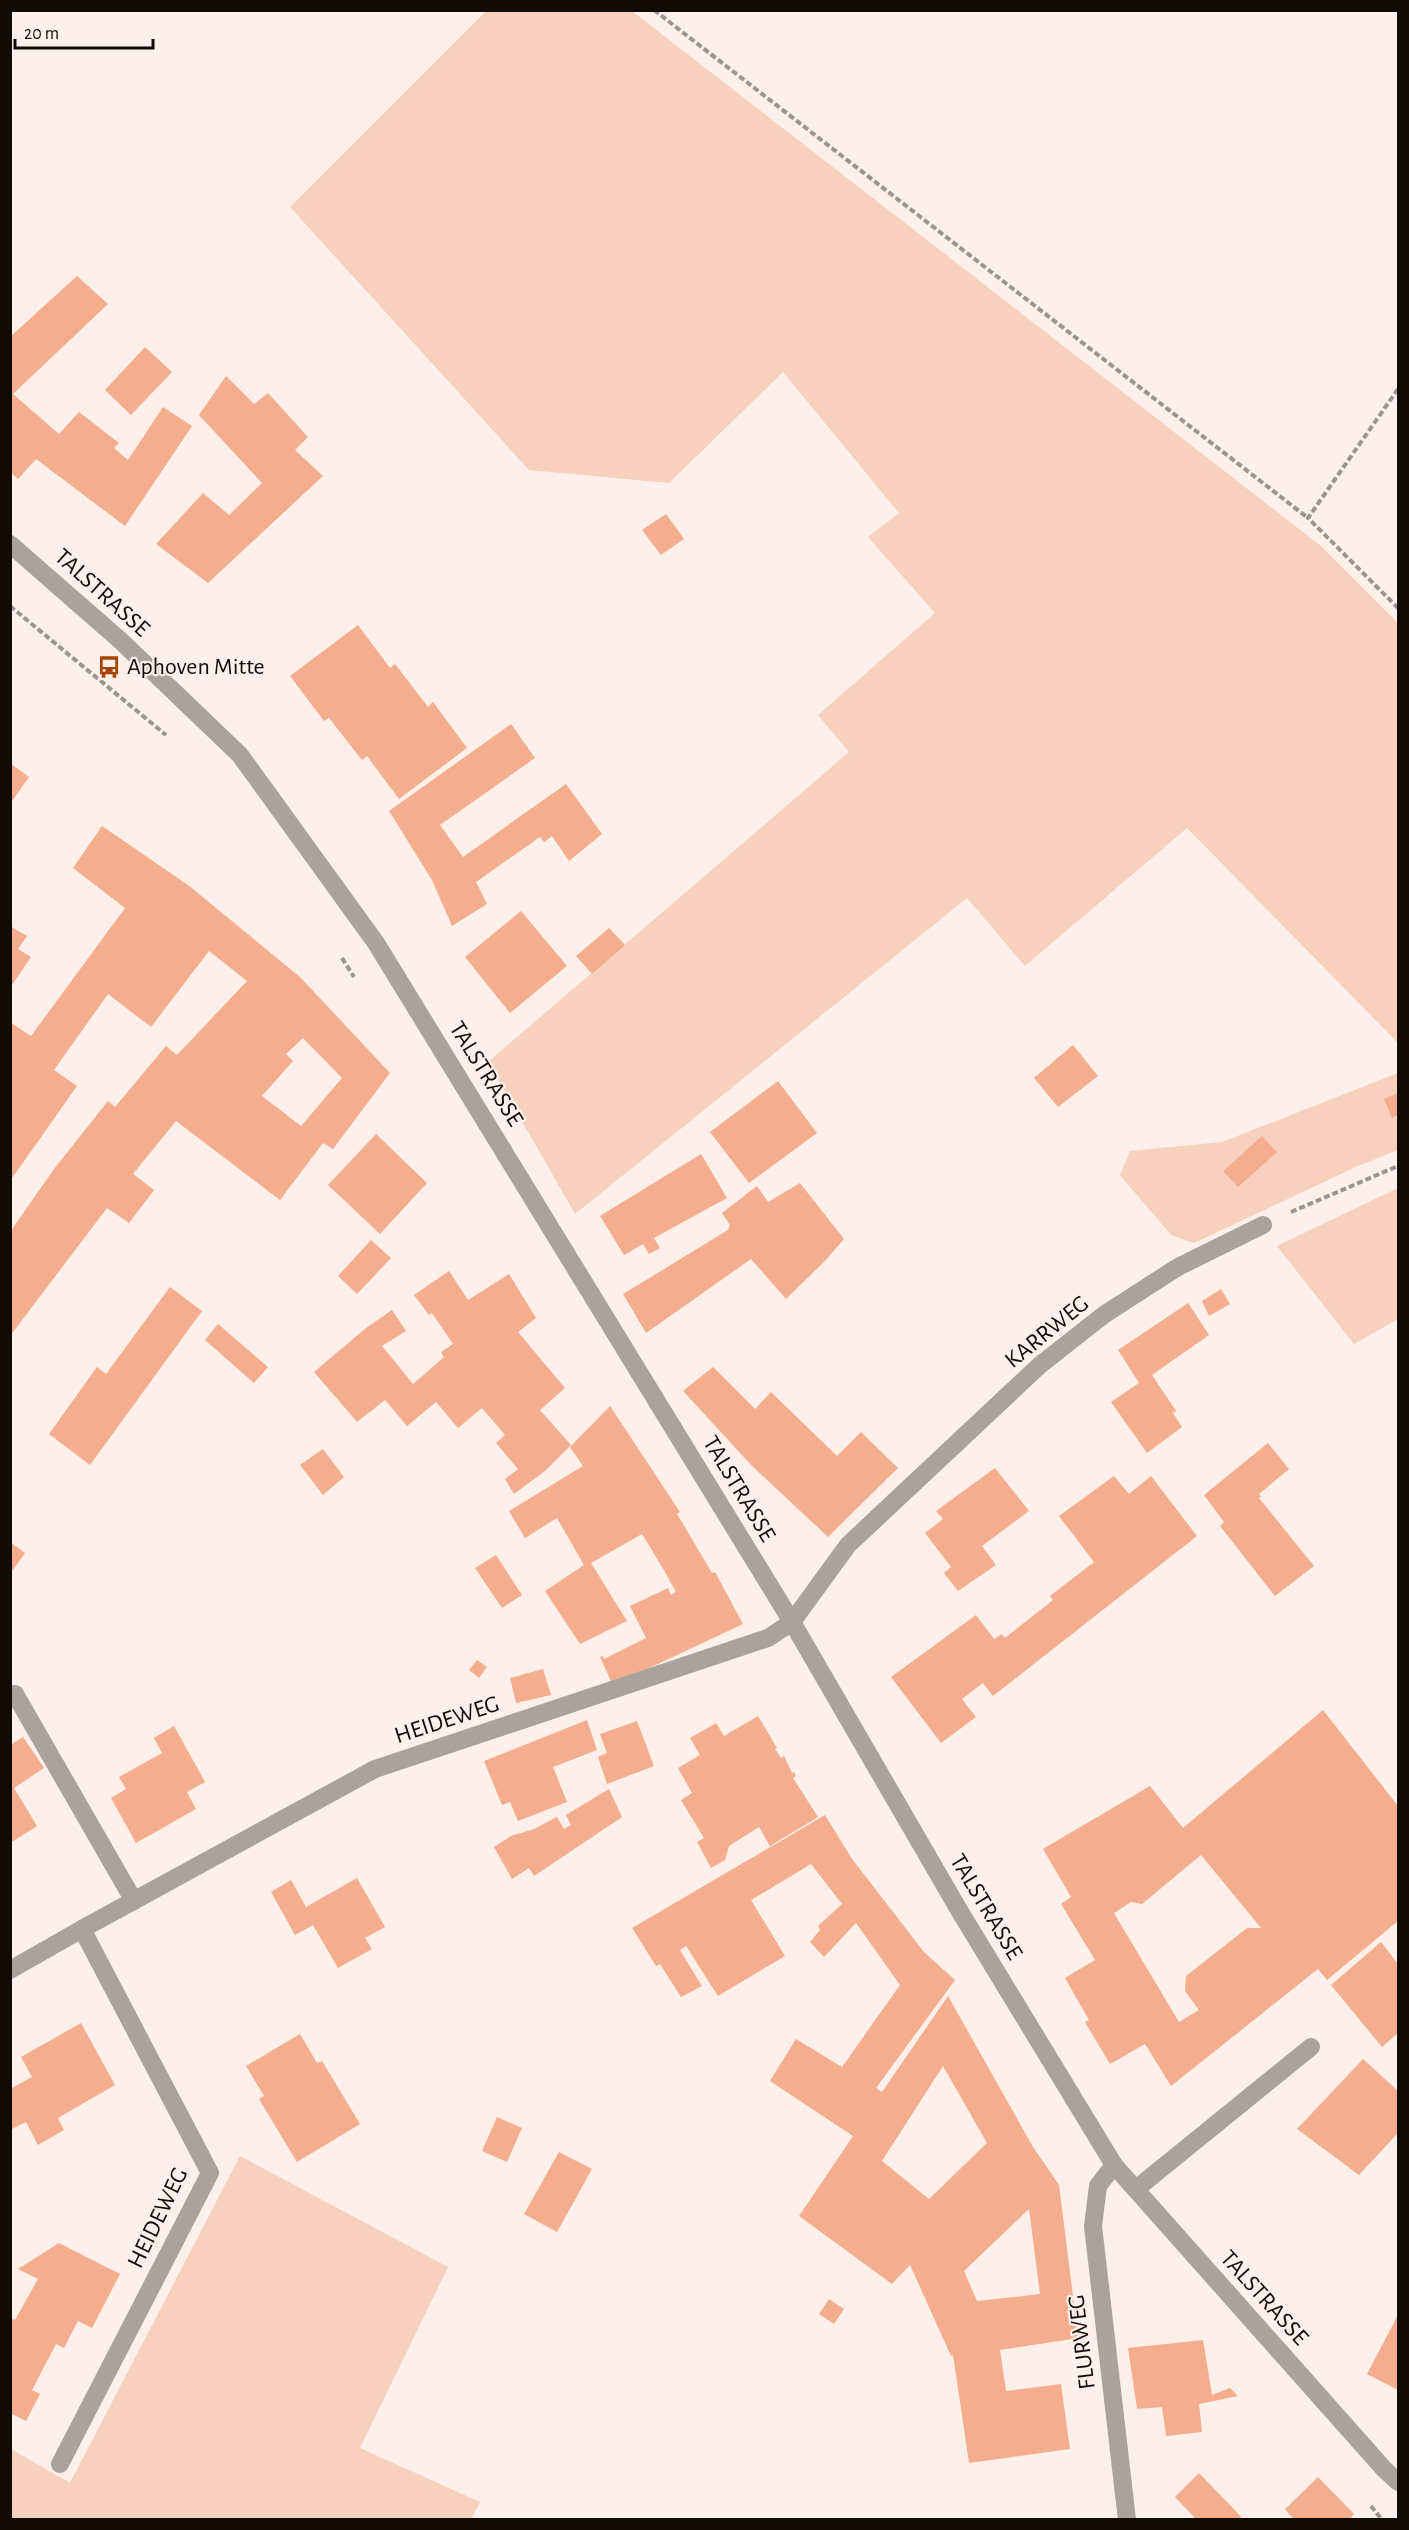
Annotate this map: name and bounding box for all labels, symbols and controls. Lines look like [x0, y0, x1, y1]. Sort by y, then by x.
scale bar [15, 12, 153, 50]
text: 20 m [24, 25, 59, 43]
street label: TALSTRASSE [50, 544, 154, 642]
bus stop icon: Aphoven Mitte [96, 654, 122, 680]
place label: Aphoven Mitte [127, 655, 265, 679]
street label: TALSTRASSE [444, 1017, 528, 1131]
street label: KARRWEG [1001, 1291, 1093, 1373]
street label: TALSTRASSE [698, 1432, 780, 1546]
street label: HEIDEWEG [392, 1692, 502, 1748]
street label: TALSTRASSE [945, 1850, 1027, 1964]
street label: HEIDEWEG [123, 2164, 193, 2272]
street label: TALSTRASSE [1215, 2246, 1313, 2350]
street label: FLURWEG [1064, 2293, 1100, 2391]

